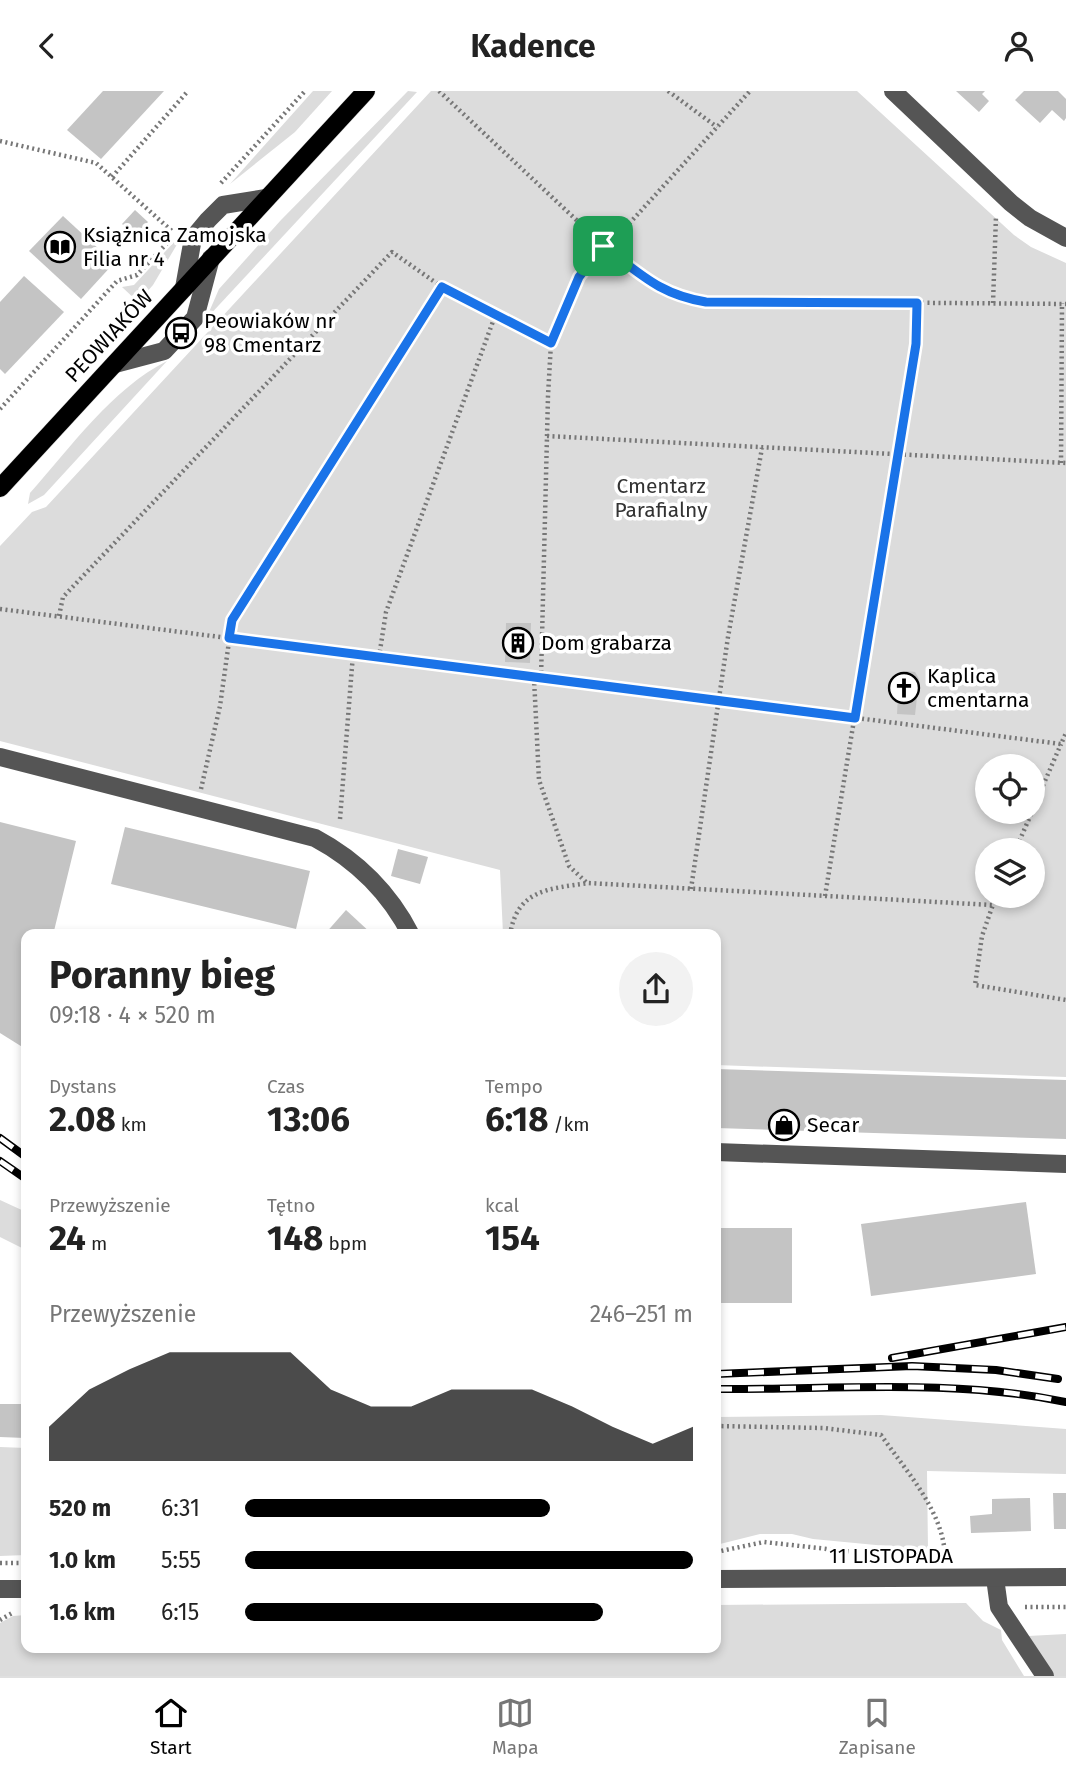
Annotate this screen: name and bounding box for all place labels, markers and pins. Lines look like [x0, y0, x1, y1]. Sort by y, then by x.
pin [573, 216, 633, 276]
place label: Książnica Zamojska Filia nr 4 [83, 222, 267, 272]
library icon: Książnica Zamojska Filia nr 4 [43, 230, 77, 264]
place label: Peowiaków nr 98 Cmentarz [204, 308, 336, 358]
bus stop icon: Peowiaków nr 98 Cmentarz [164, 316, 198, 350]
building icon: Dom grabarza [501, 626, 535, 660]
place label: Dom grabarza [541, 630, 672, 656]
place label: Kaplica cmentarna [927, 663, 1029, 713]
church icon: Kaplica cmentarna [887, 671, 921, 705]
shop icon: Secar [767, 1108, 801, 1142]
place label: Secar [807, 1112, 859, 1138]

